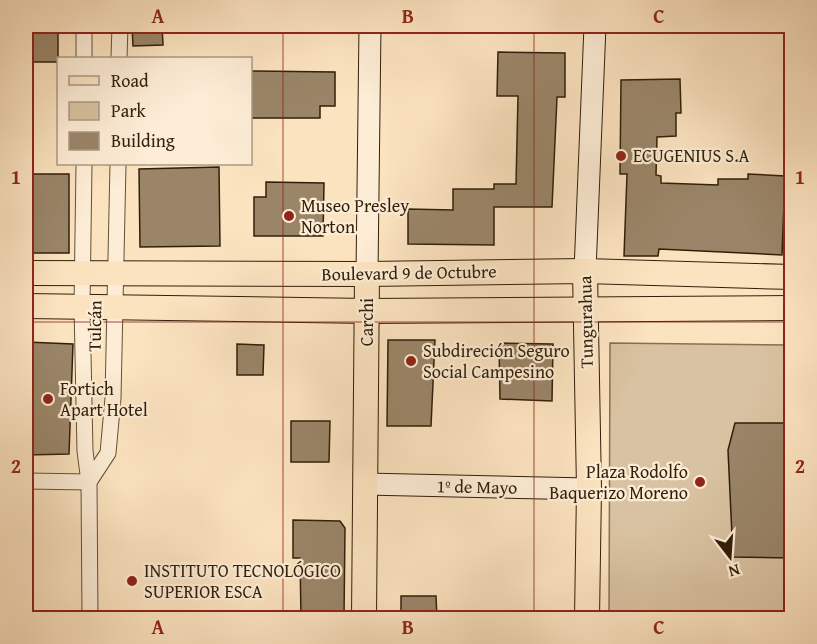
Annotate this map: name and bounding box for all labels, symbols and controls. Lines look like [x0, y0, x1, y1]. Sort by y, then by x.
text: A [152, 1, 165, 30]
text: B [402, 1, 414, 30]
text: C [653, 1, 665, 30]
legend [57, 57, 252, 165]
text: Road [111, 67, 149, 94]
text: Park [111, 97, 147, 124]
text: Building [111, 127, 175, 154]
place label: ECUGENIUS S.A [633, 142, 750, 169]
marker: ECUGENIUS S.A [614, 149, 628, 163]
text: 1 [11, 162, 21, 191]
text: 1 [795, 162, 805, 191]
place label: Museo Presley Norton [301, 192, 409, 240]
marker: Museo Presley Norton [282, 209, 296, 223]
street label: Boulevard 9 de Octubre [321, 257, 497, 288]
street label: Tungurahua [571, 275, 600, 369]
street label: Carchi [353, 298, 380, 346]
street label: Tulcán [81, 300, 108, 352]
place label: Subdireción Seguro Social Campesino [423, 337, 570, 385]
marker: Subdireción Seguro Social Campesino [404, 354, 418, 368]
place label: Fortich Apart Hotel [60, 375, 148, 423]
marker: Fortich Apart Hotel [41, 392, 55, 406]
text: 2 [11, 451, 21, 480]
text: 2 [795, 451, 805, 480]
place label: Plaza Rodolfo Baquerizo Moreno [549, 458, 688, 506]
street label: 1º de Mayo [436, 472, 518, 501]
marker: Plaza Rodolfo Baquerizo Moreno [693, 475, 707, 489]
north arrow [700, 527, 760, 587]
place label: INSTITUTO TECNOLÓGICO SUPERIOR ESCA [144, 557, 341, 605]
text: N [725, 558, 743, 584]
marker: INSTITUTO TECNOLÓGICO SUPERIOR ESCA [125, 574, 139, 588]
text: A [152, 612, 165, 641]
text: B [402, 612, 414, 641]
text: C [653, 612, 665, 641]

